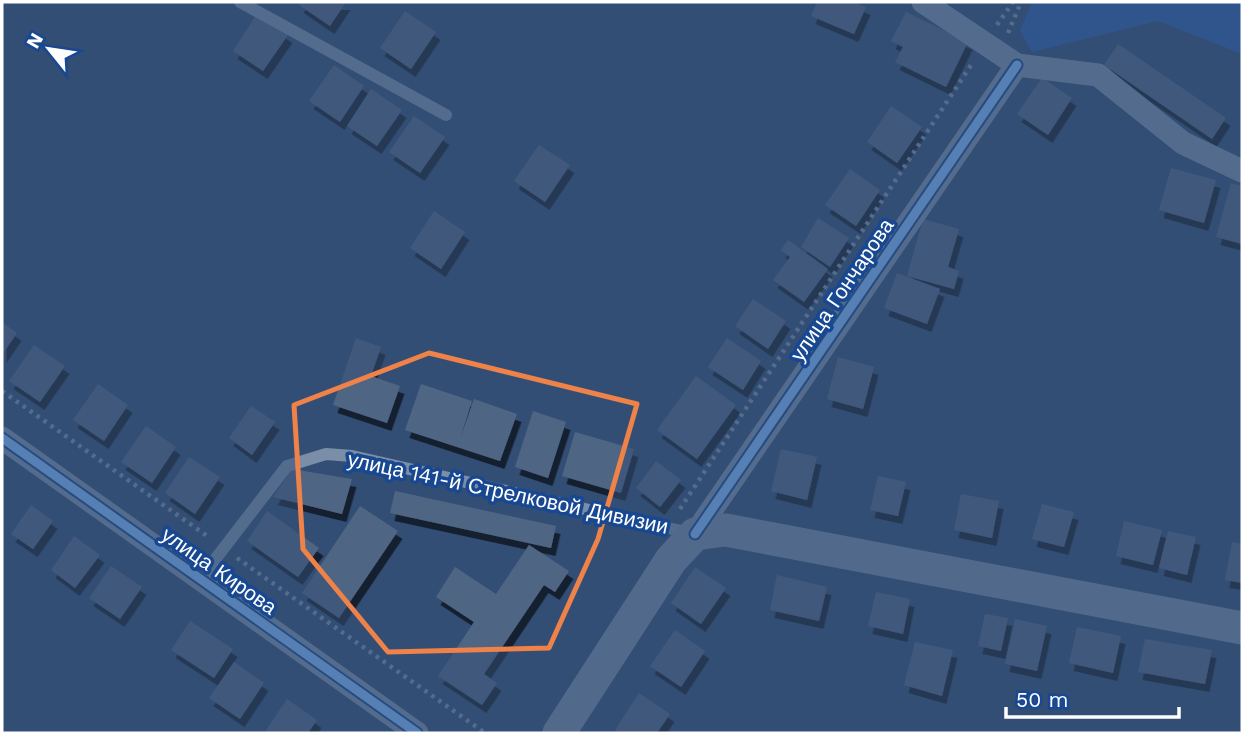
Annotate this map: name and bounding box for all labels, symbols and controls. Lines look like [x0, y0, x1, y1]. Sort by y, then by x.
north arrow [14, 14, 84, 84]
text: N [21, 29, 48, 53]
street label: улица Гончарова [785, 213, 899, 366]
street label: улица 141-й Стрелковой Дивизии [345, 446, 671, 539]
street label: улица Кирова [157, 522, 282, 620]
scale bar [1006, 676, 1179, 720]
text: 50 m [1016, 687, 1068, 712]

